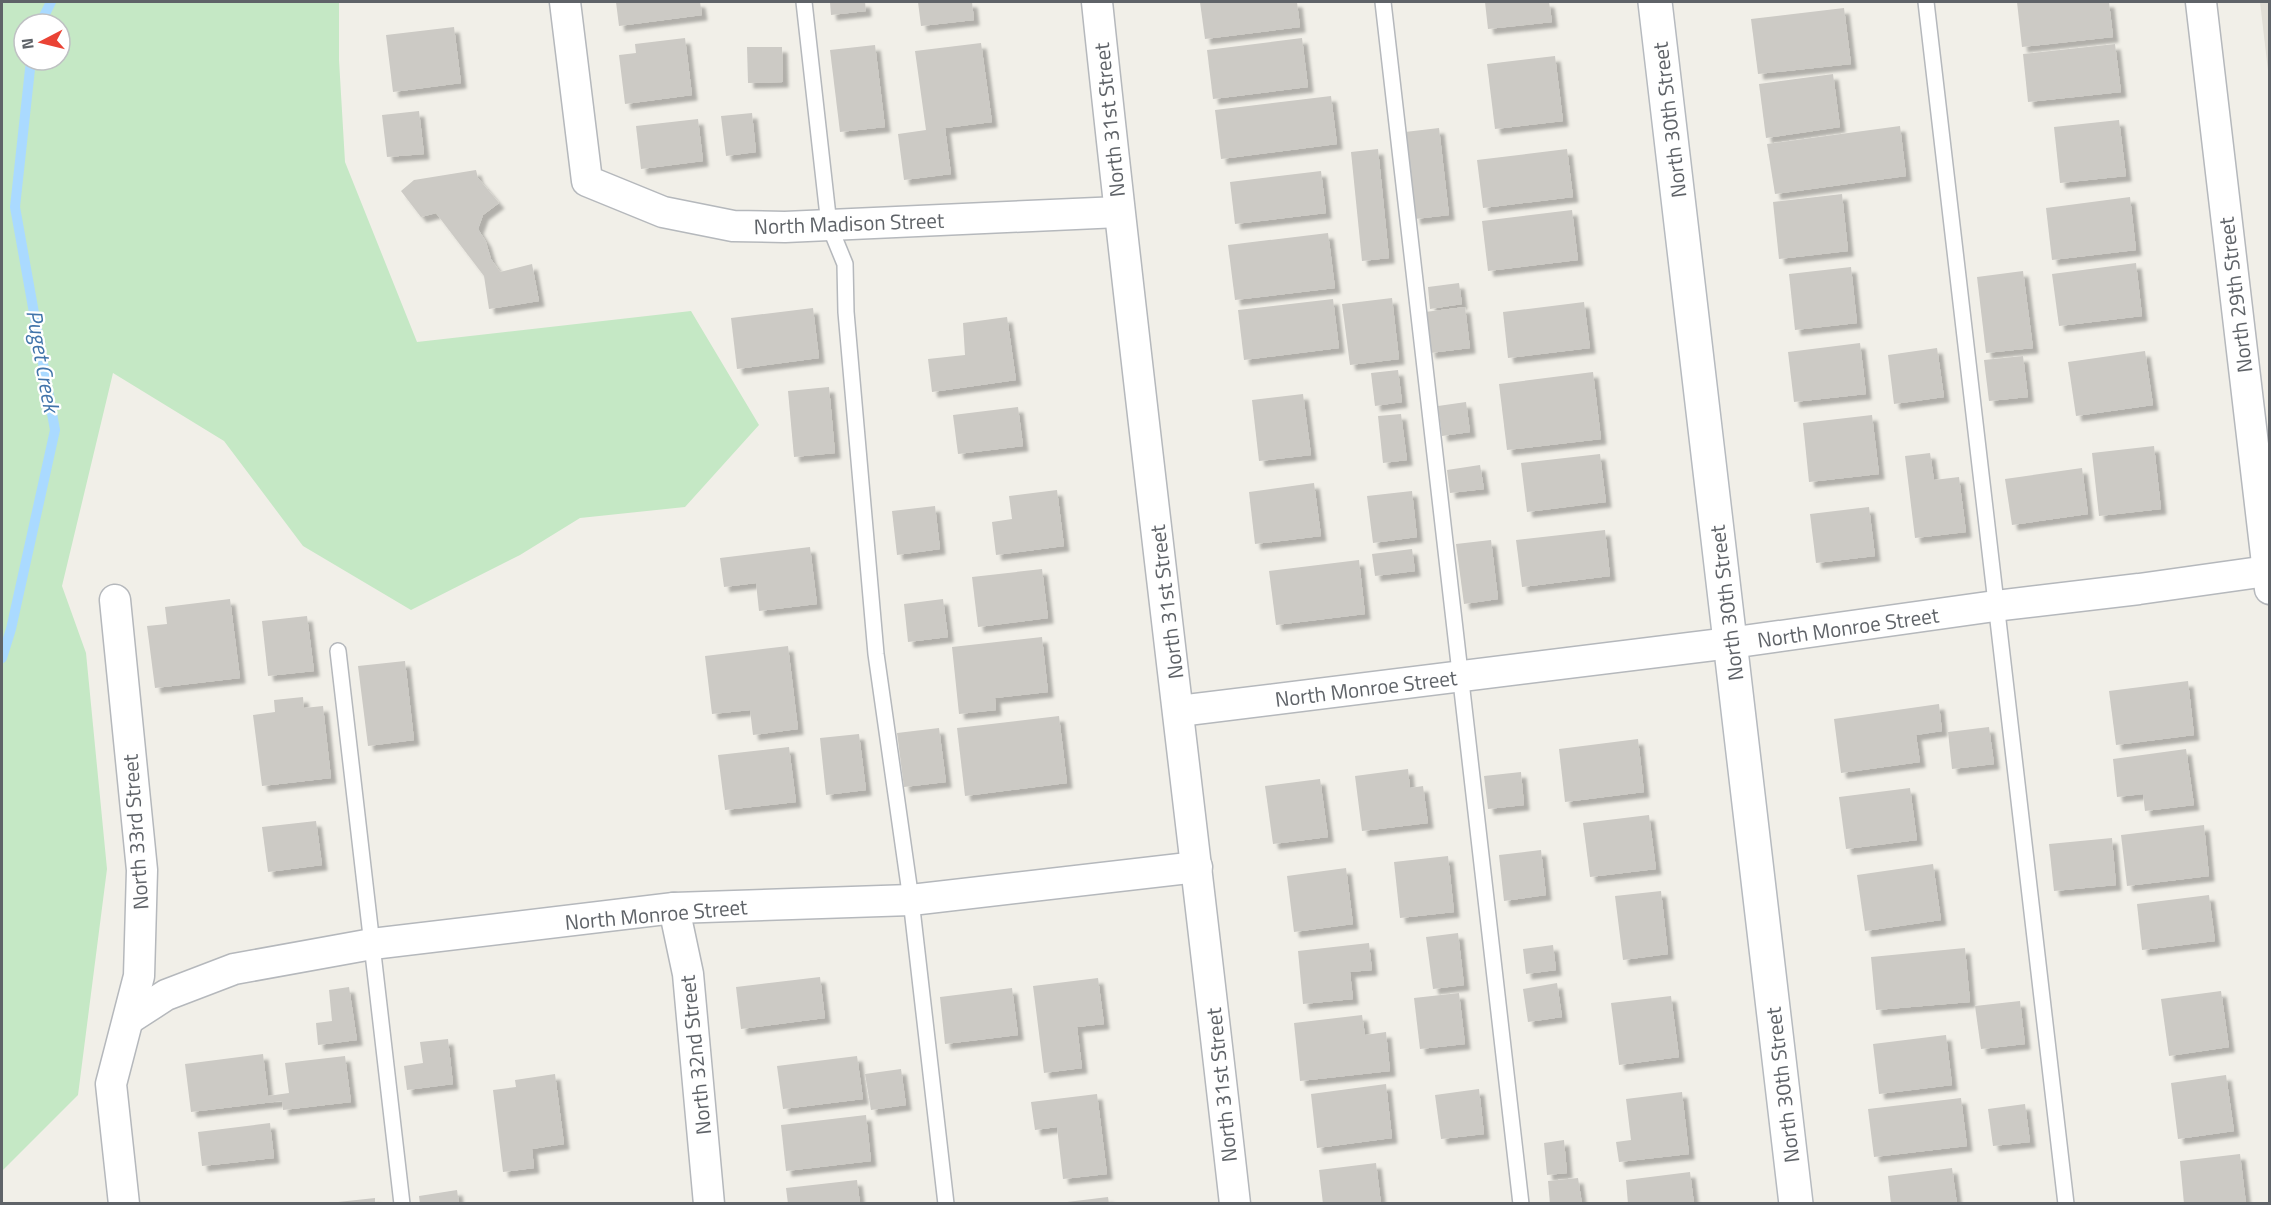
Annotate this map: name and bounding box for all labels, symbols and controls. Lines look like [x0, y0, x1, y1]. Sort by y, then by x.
north arrow [12, 12, 72, 72]
text: N [15, 37, 40, 51]
street label: North 30th Street [1643, 40, 1694, 200]
street label: North 31st Street [1085, 41, 1133, 199]
street label: North Madison Street [753, 204, 945, 242]
street label: North 29th Street [2209, 215, 2260, 375]
water label: Puget Creek [17, 307, 69, 417]
street label: North 31st Street [1141, 522, 1191, 681]
street label: North 30th Street [1700, 523, 1751, 683]
street label: North Monroe Street [1755, 598, 1942, 656]
street label: North Monroe Street [1273, 661, 1459, 715]
street label: North 33rd Street [114, 752, 156, 911]
street label: North Monroe Street [563, 890, 749, 938]
street label: North 32nd Street [671, 973, 719, 1136]
street label: North 30th Street [1756, 1005, 1807, 1165]
street label: North 31st Street [1197, 1006, 1245, 1164]

